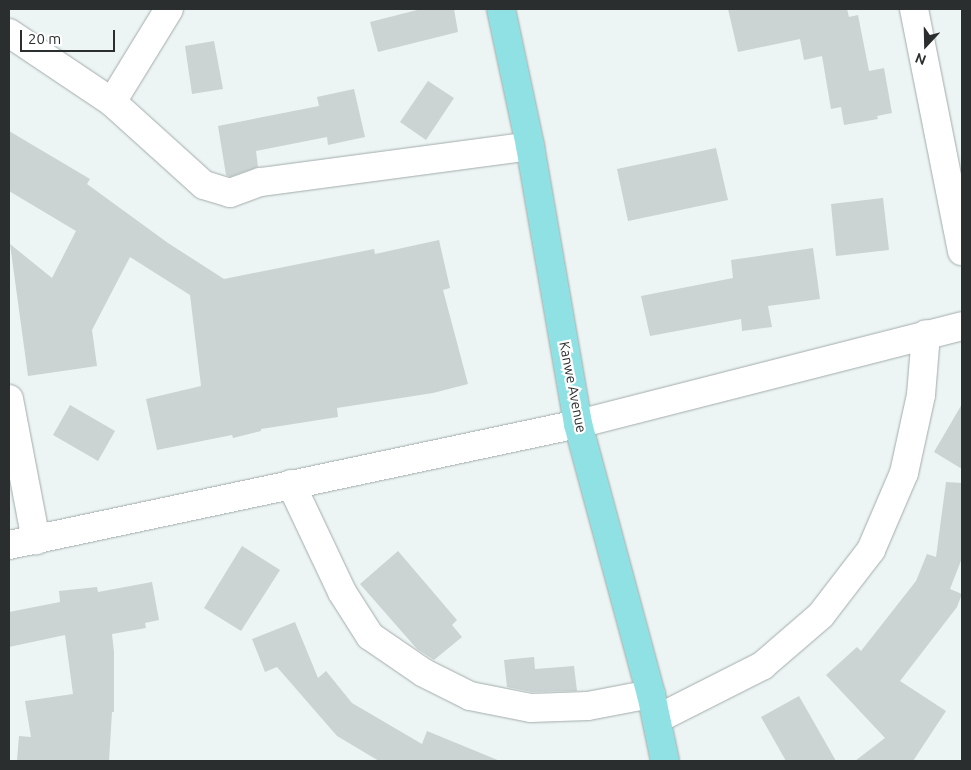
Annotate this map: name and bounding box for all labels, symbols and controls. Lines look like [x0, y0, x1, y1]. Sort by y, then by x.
scale bar [22, 20, 118, 52]
north arrow [901, 20, 951, 70]
text: 20 m [28, 30, 61, 47]
text: N [913, 50, 928, 68]
street label: Kanwe Avenue [556, 340, 590, 434]

